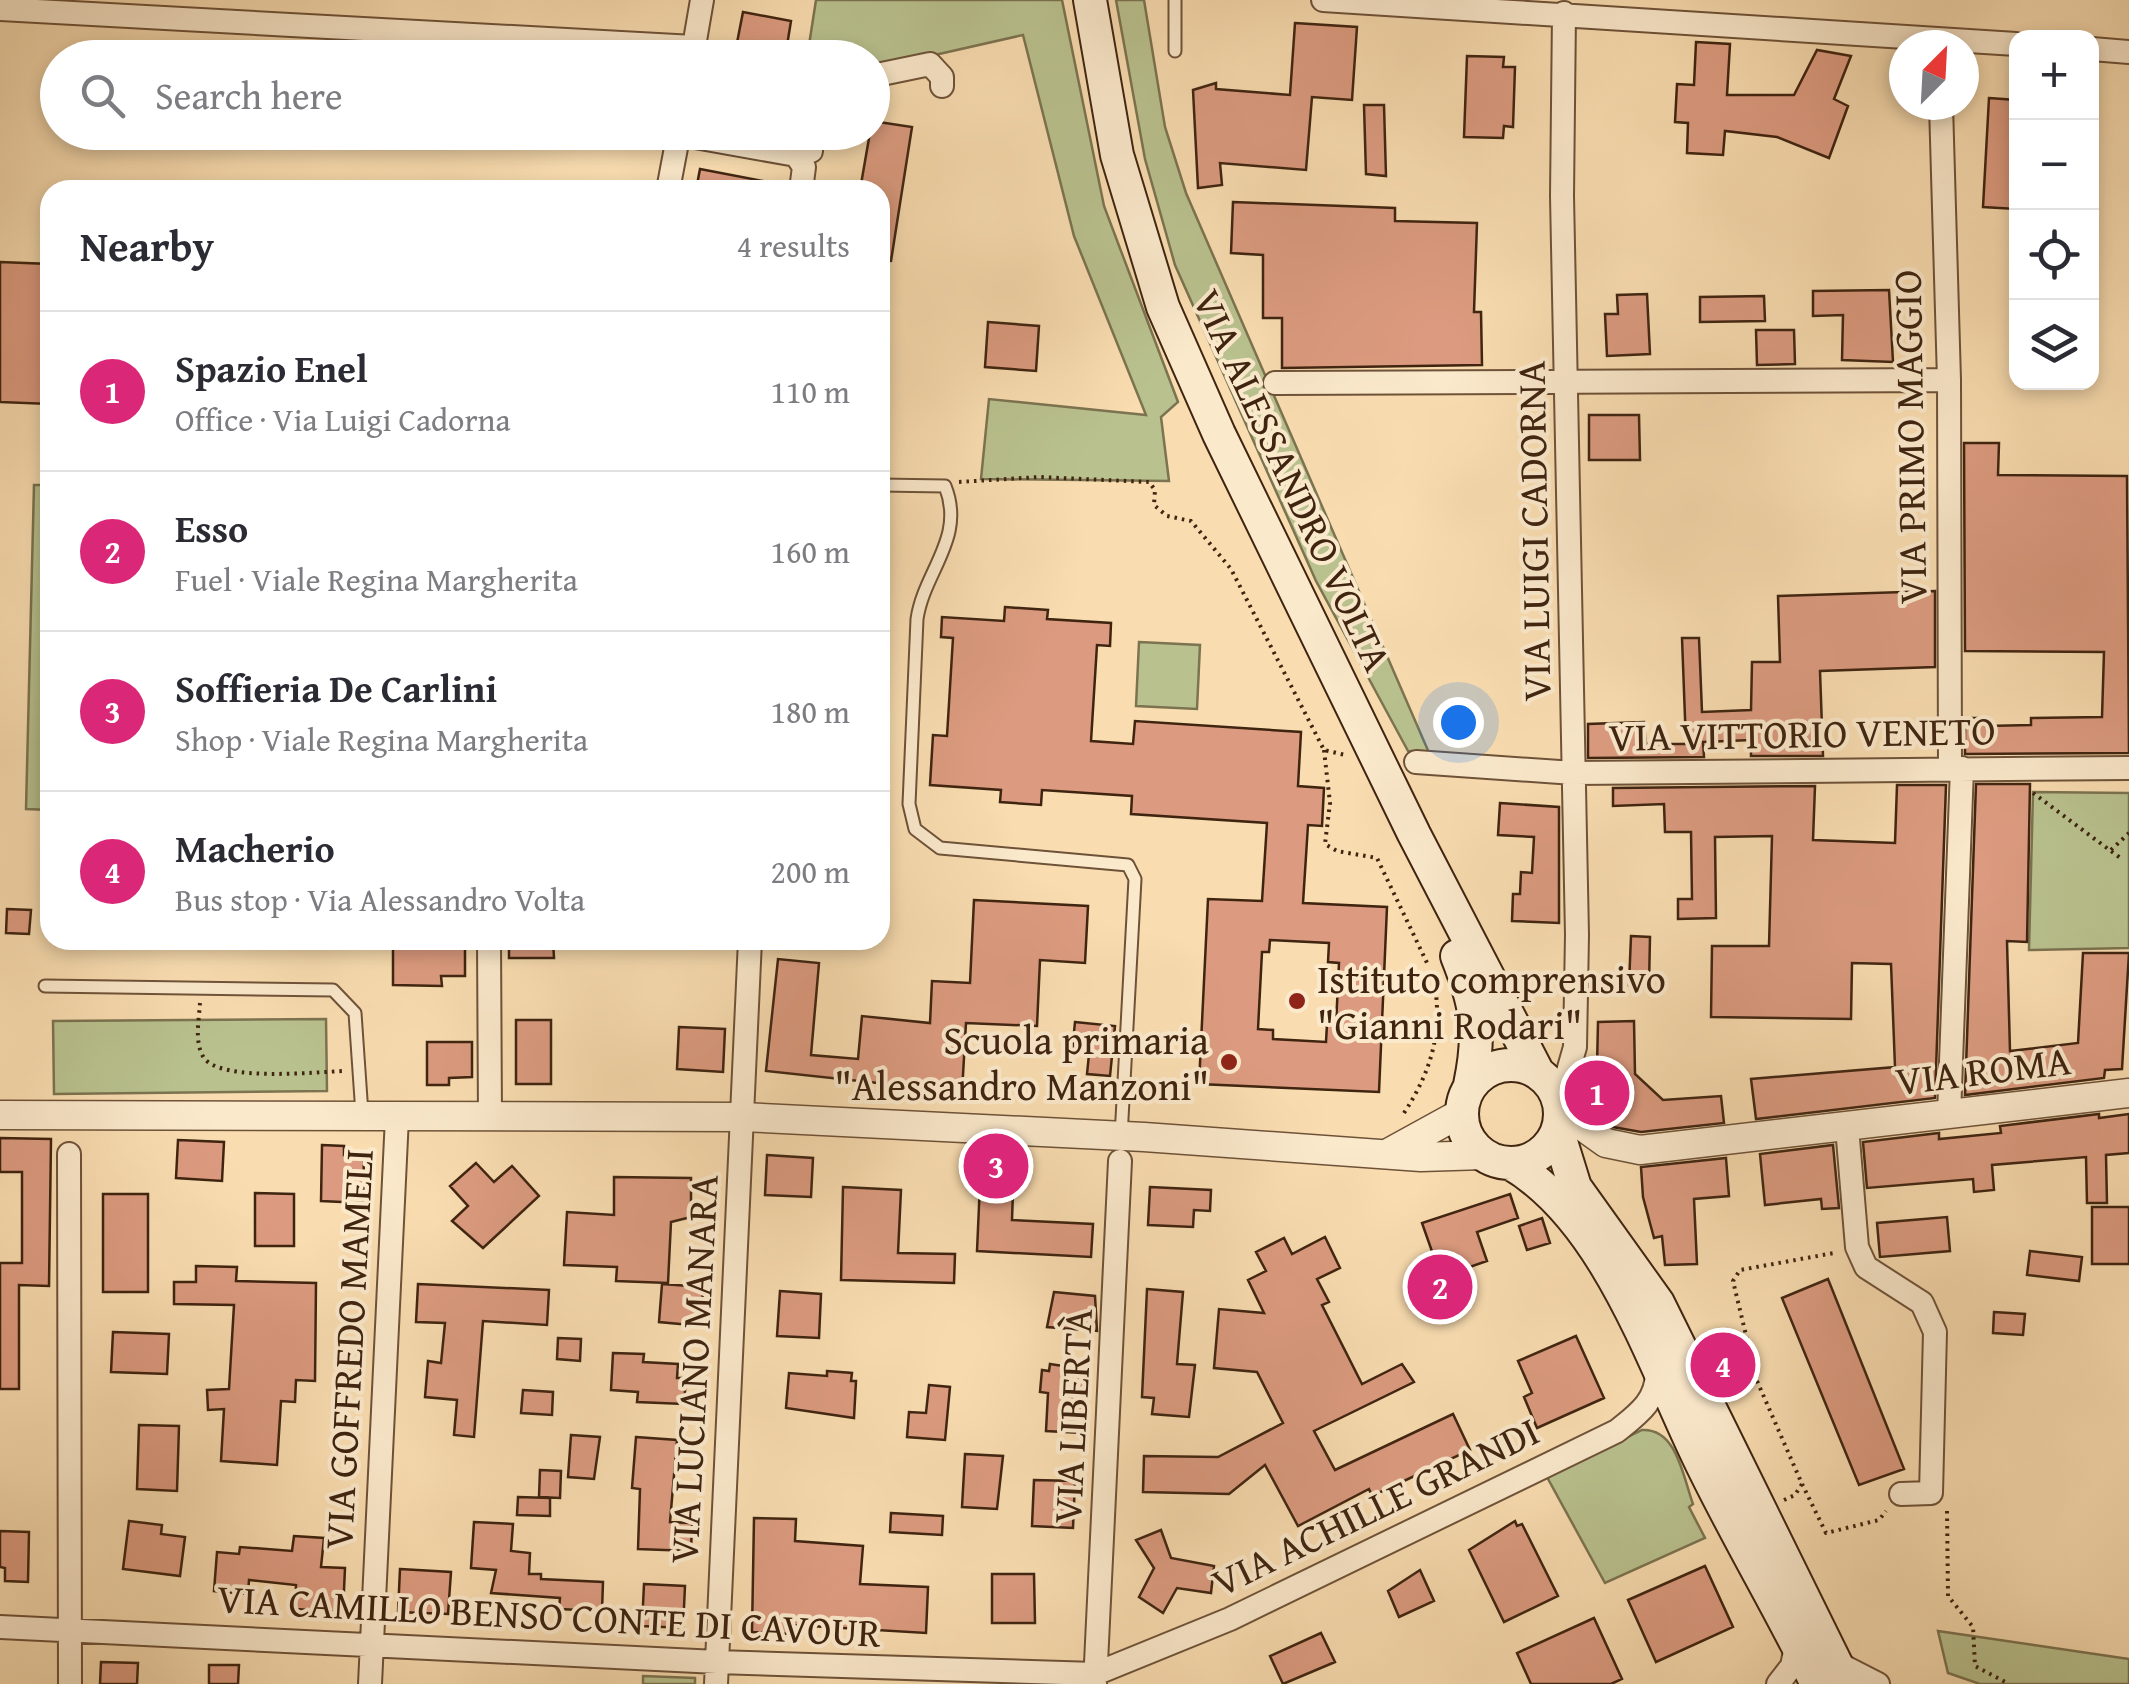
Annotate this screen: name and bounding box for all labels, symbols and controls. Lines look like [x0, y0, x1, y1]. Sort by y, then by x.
north arrow [1889, 30, 1979, 120]
map controls [2009, 30, 2099, 390]
button: + [2009, 30, 2099, 120]
search box [40, 40, 890, 150]
text: Search here [155, 67, 343, 123]
icon: search [75, 68, 130, 123]
button: − [2009, 120, 2099, 210]
button: locate [2009, 210, 2099, 300]
text: Nearby [80, 215, 214, 276]
text: 4 results [737, 222, 850, 269]
street label: VIA PRIMO MAGGIO [1877, 269, 1941, 605]
street label: VIA ALESSANDRO VOLTA [1178, 279, 1408, 681]
button: layers [2009, 300, 2099, 390]
text: Spazio Enel [175, 340, 368, 396]
street label: VIA LUIGI CADORNA [1501, 360, 1565, 702]
text: 1 [104, 368, 121, 415]
text: 110 m [771, 368, 850, 415]
text: Office · Via Luigi Cadorna [175, 396, 511, 443]
text: Esso [175, 500, 248, 556]
text: 2 [104, 528, 121, 575]
text: 160 m [771, 528, 850, 575]
text: Fuel · Viale Regina Margherita [175, 556, 578, 603]
text: Soffieria De Carlini [175, 660, 497, 716]
text: 3 [104, 688, 121, 735]
text: 180 m [771, 688, 850, 735]
your location [1433, 697, 1484, 748]
street label: VIA VITTORIO VENETO [1608, 700, 1996, 766]
text: Shop · Viale Regina Margherita [175, 716, 588, 763]
text: Macherio [175, 820, 335, 876]
text: 4 [104, 848, 121, 895]
text: 200 m [771, 848, 850, 895]
text: Bus stop · Via Alessandro Volta [175, 876, 585, 923]
place label: Istituto comprensivo "Gianni Rodari" [1317, 949, 1666, 1054]
marker: Istituto comprensivo "Gianni Rodari" [1286, 990, 1308, 1012]
place label: Scuola primaria "Alessandro Manzoni" [834, 1010, 1209, 1115]
street label: VIA ROMA [1892, 1030, 2074, 1110]
marker: Scuola primaria "Alessandro Manzoni" [1218, 1051, 1240, 1073]
pin: 1 [1564, 1056, 1630, 1130]
pin: 3 [964, 1128, 1028, 1204]
street label: VIA GOFFREDO MAMELI [308, 1147, 388, 1551]
street label: VIA LUCIANO MANARA [653, 1173, 733, 1565]
pin: 2 [1408, 1250, 1472, 1324]
street label: VIA LIBERTÀ [1037, 1307, 1107, 1525]
pin: 4 [1690, 1328, 1756, 1402]
street label: VIA ACHILLE GRANDI [1201, 1401, 1549, 1611]
street label: VIA CAMILLO BENSO CONTE DI CAVOUR [216, 1568, 882, 1662]

